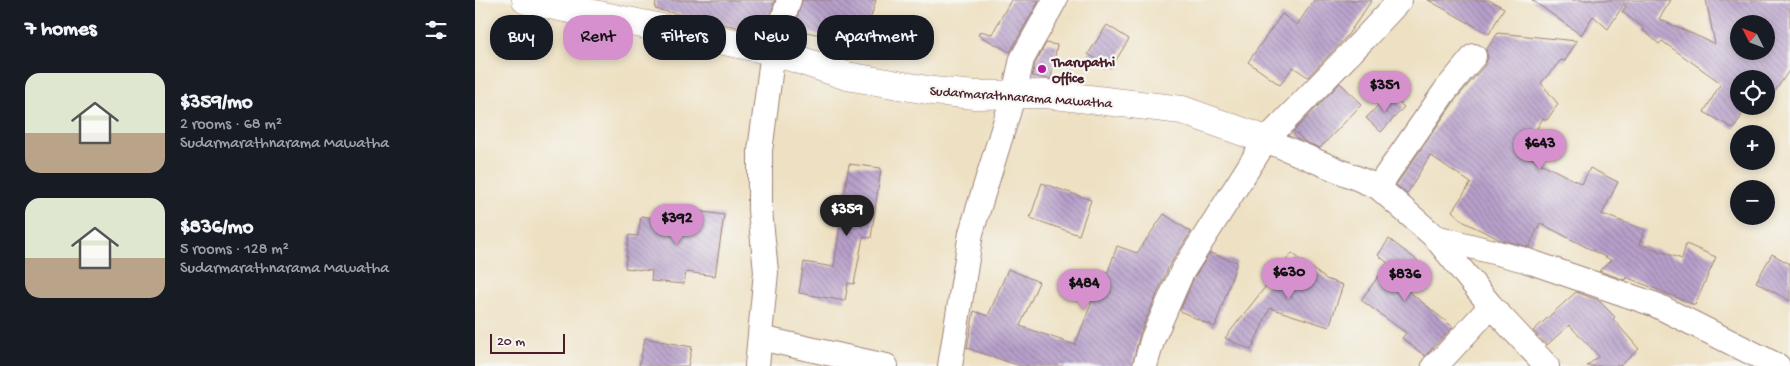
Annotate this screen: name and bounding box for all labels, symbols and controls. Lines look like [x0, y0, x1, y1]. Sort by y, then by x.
chip: Buy [490, 15, 553, 60]
chip: Rent [563, 15, 633, 60]
chip: Filters [643, 15, 726, 60]
chip: New [736, 15, 807, 60]
chip: Apartment [817, 15, 934, 60]
north arrow [1730, 15, 1775, 60]
map controls [1730, 15, 1775, 225]
icon: filters [422, 16, 450, 44]
text: 7 homes [25, 18, 97, 43]
place label: Tharupathi Office [1051, 55, 1115, 88]
marker: Tharupathi Office [1036, 63, 1048, 75]
pin: $351 [1355, 70, 1415, 113]
button: locate [1730, 70, 1775, 115]
text: $351 [1370, 77, 1400, 96]
street label: Sudarmarathnarama Mawatha [929, 84, 1114, 113]
text: $359/mo [180, 91, 253, 116]
icon: home [65, 93, 125, 153]
text: 2 rooms · 68 m² [180, 116, 282, 135]
button: + [1730, 125, 1775, 170]
pin: $643 [1510, 128, 1570, 171]
text: Sudarmarathnarama Mawatha [180, 135, 389, 154]
text: $643 [1524, 135, 1556, 154]
button: − [1730, 180, 1775, 225]
pin: $359 [817, 194, 877, 237]
text: $359 [831, 201, 863, 220]
pin: $392 [647, 204, 707, 246]
text: $392 [661, 210, 693, 229]
text: $836/mo [180, 216, 253, 241]
icon: home [65, 218, 125, 278]
text: 5 rooms · 128 m² [180, 241, 289, 260]
pin: $630 [1259, 258, 1319, 300]
text: Sudarmarathnarama Mawatha [180, 260, 389, 279]
pin: $836 [1375, 260, 1435, 302]
text: $630 [1273, 264, 1305, 283]
text: $836 [1389, 266, 1421, 285]
pin: $484 [1054, 268, 1114, 311]
text: $484 [1068, 275, 1100, 294]
scale bar [490, 331, 565, 354]
text: 20 m [497, 334, 525, 351]

